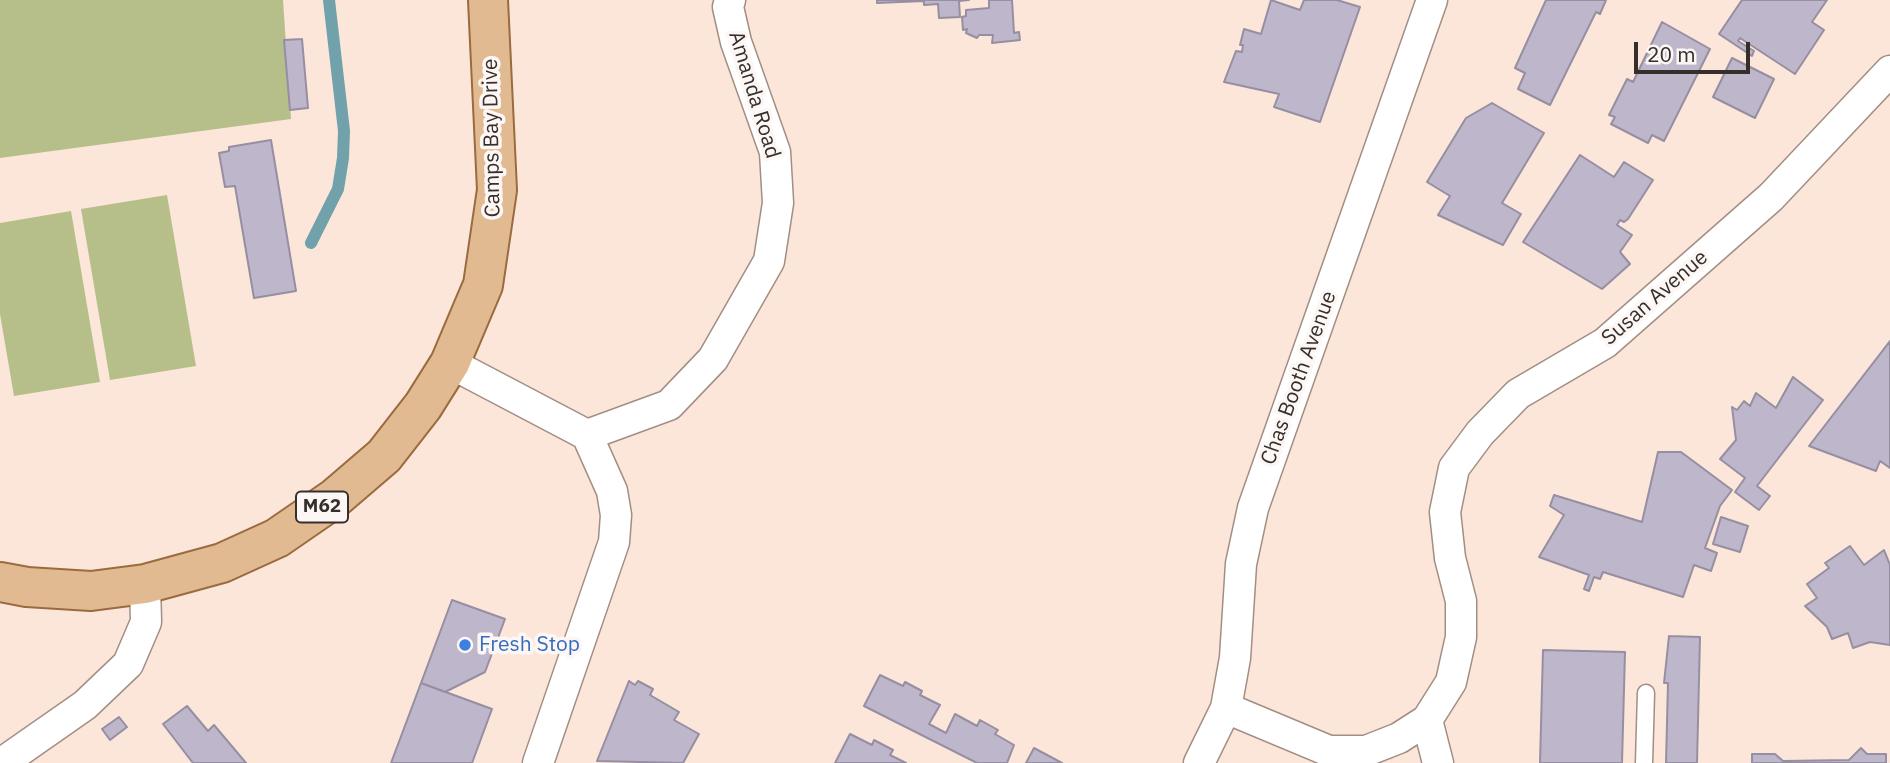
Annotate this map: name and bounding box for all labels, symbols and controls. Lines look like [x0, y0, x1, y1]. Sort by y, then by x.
street label: Amanda Road [723, 28, 785, 162]
scale bar [1638, 28, 1754, 72]
text: 20 m [1647, 40, 1696, 68]
street label: Camps Bay Drive [478, 58, 506, 218]
street label: Susan Avenue [1597, 245, 1713, 351]
street label: Chas Booth Avenue [1256, 288, 1342, 468]
road number: M62 [296, 492, 348, 522]
place label: Fresh Stop [479, 632, 580, 658]
marker: Fresh Stop [457, 637, 473, 653]

